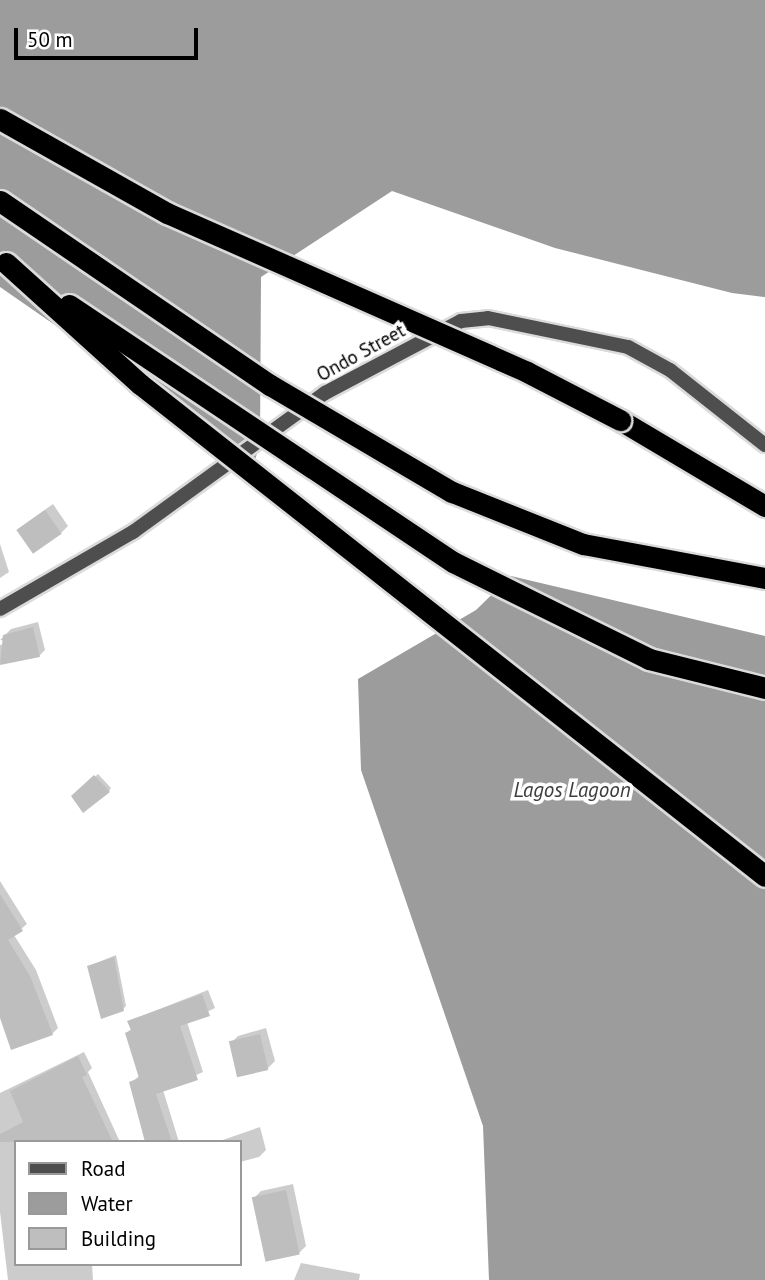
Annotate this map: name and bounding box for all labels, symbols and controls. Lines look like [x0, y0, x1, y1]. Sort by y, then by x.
scale bar [18, 14, 201, 58]
text: 50 m [27, 26, 73, 53]
street label: Ondo Street [313, 319, 409, 387]
water label: Lagos Lagoon [513, 777, 631, 803]
legend [14, 1140, 242, 1266]
text: Road [81, 1155, 125, 1182]
text: Water [81, 1190, 133, 1217]
text: Building [81, 1225, 156, 1252]

